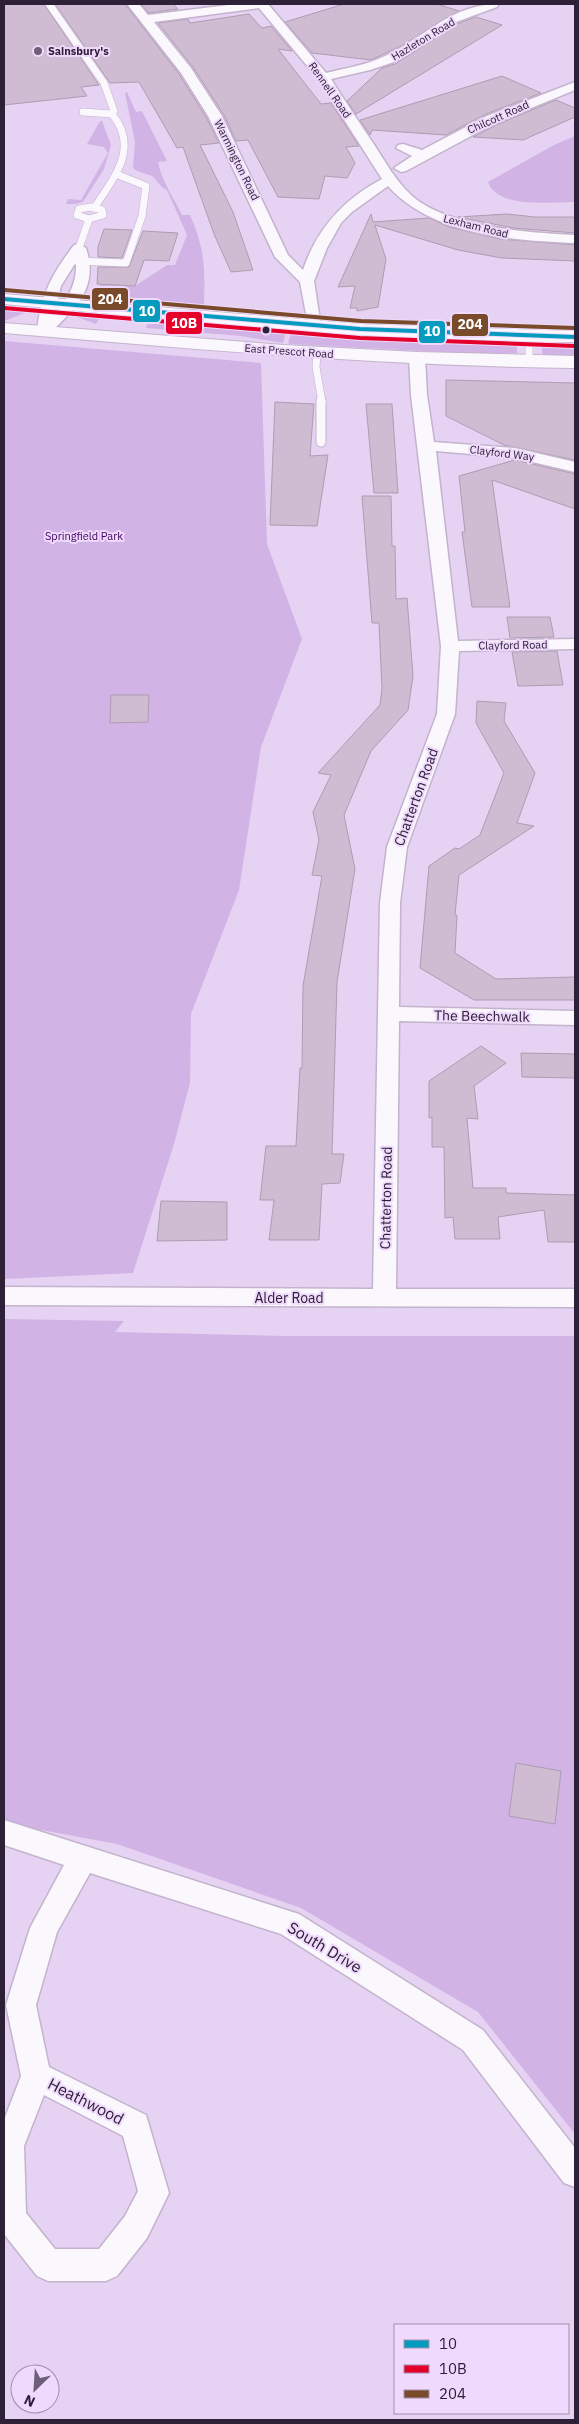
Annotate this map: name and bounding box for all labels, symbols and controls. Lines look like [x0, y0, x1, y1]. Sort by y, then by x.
street label: Hazleton Road [389, 14, 457, 64]
place label: Sainsbury's [48, 44, 109, 58]
marker: Sainsbury's [32, 45, 44, 57]
street label: Rennell Road [306, 59, 354, 121]
street label: Chilcott Road [465, 97, 531, 137]
street label: Warmington Road [211, 117, 263, 203]
street label: Lexham Road [442, 211, 510, 241]
line badge: 204 [91, 287, 129, 311]
text: 204 [97, 290, 123, 308]
line badge: 10 [132, 299, 161, 323]
text: 10 [139, 302, 155, 320]
line badge: 10B [165, 311, 203, 335]
line badge: 204 [451, 313, 489, 337]
text: 10B [171, 314, 197, 332]
text: 204 [457, 315, 483, 333]
line badge: 10 [418, 320, 446, 344]
text: 10 [424, 322, 440, 340]
unlabelled marker [261, 325, 271, 335]
street label: East Prescot Road [244, 341, 334, 361]
street label: Clayford Way [469, 442, 536, 464]
park label: Springfield Park [45, 529, 123, 543]
street label: Clayford Road [478, 637, 548, 653]
street label: Chatterton Road [390, 746, 442, 848]
street label: The Beechwalk [434, 1006, 531, 1026]
street label: Chatterton Road [376, 1146, 396, 1250]
street label: Alder Road [254, 1289, 324, 1307]
street label: South Drive [284, 1917, 366, 1977]
street label: Heathwood [45, 2073, 127, 2129]
legend [394, 2324, 569, 2414]
text: 10 [439, 2334, 457, 2353]
text: 10B [439, 2359, 467, 2378]
north arrow [10, 2364, 60, 2414]
text: 204 [439, 2384, 466, 2403]
text: N [21, 2390, 38, 2411]

